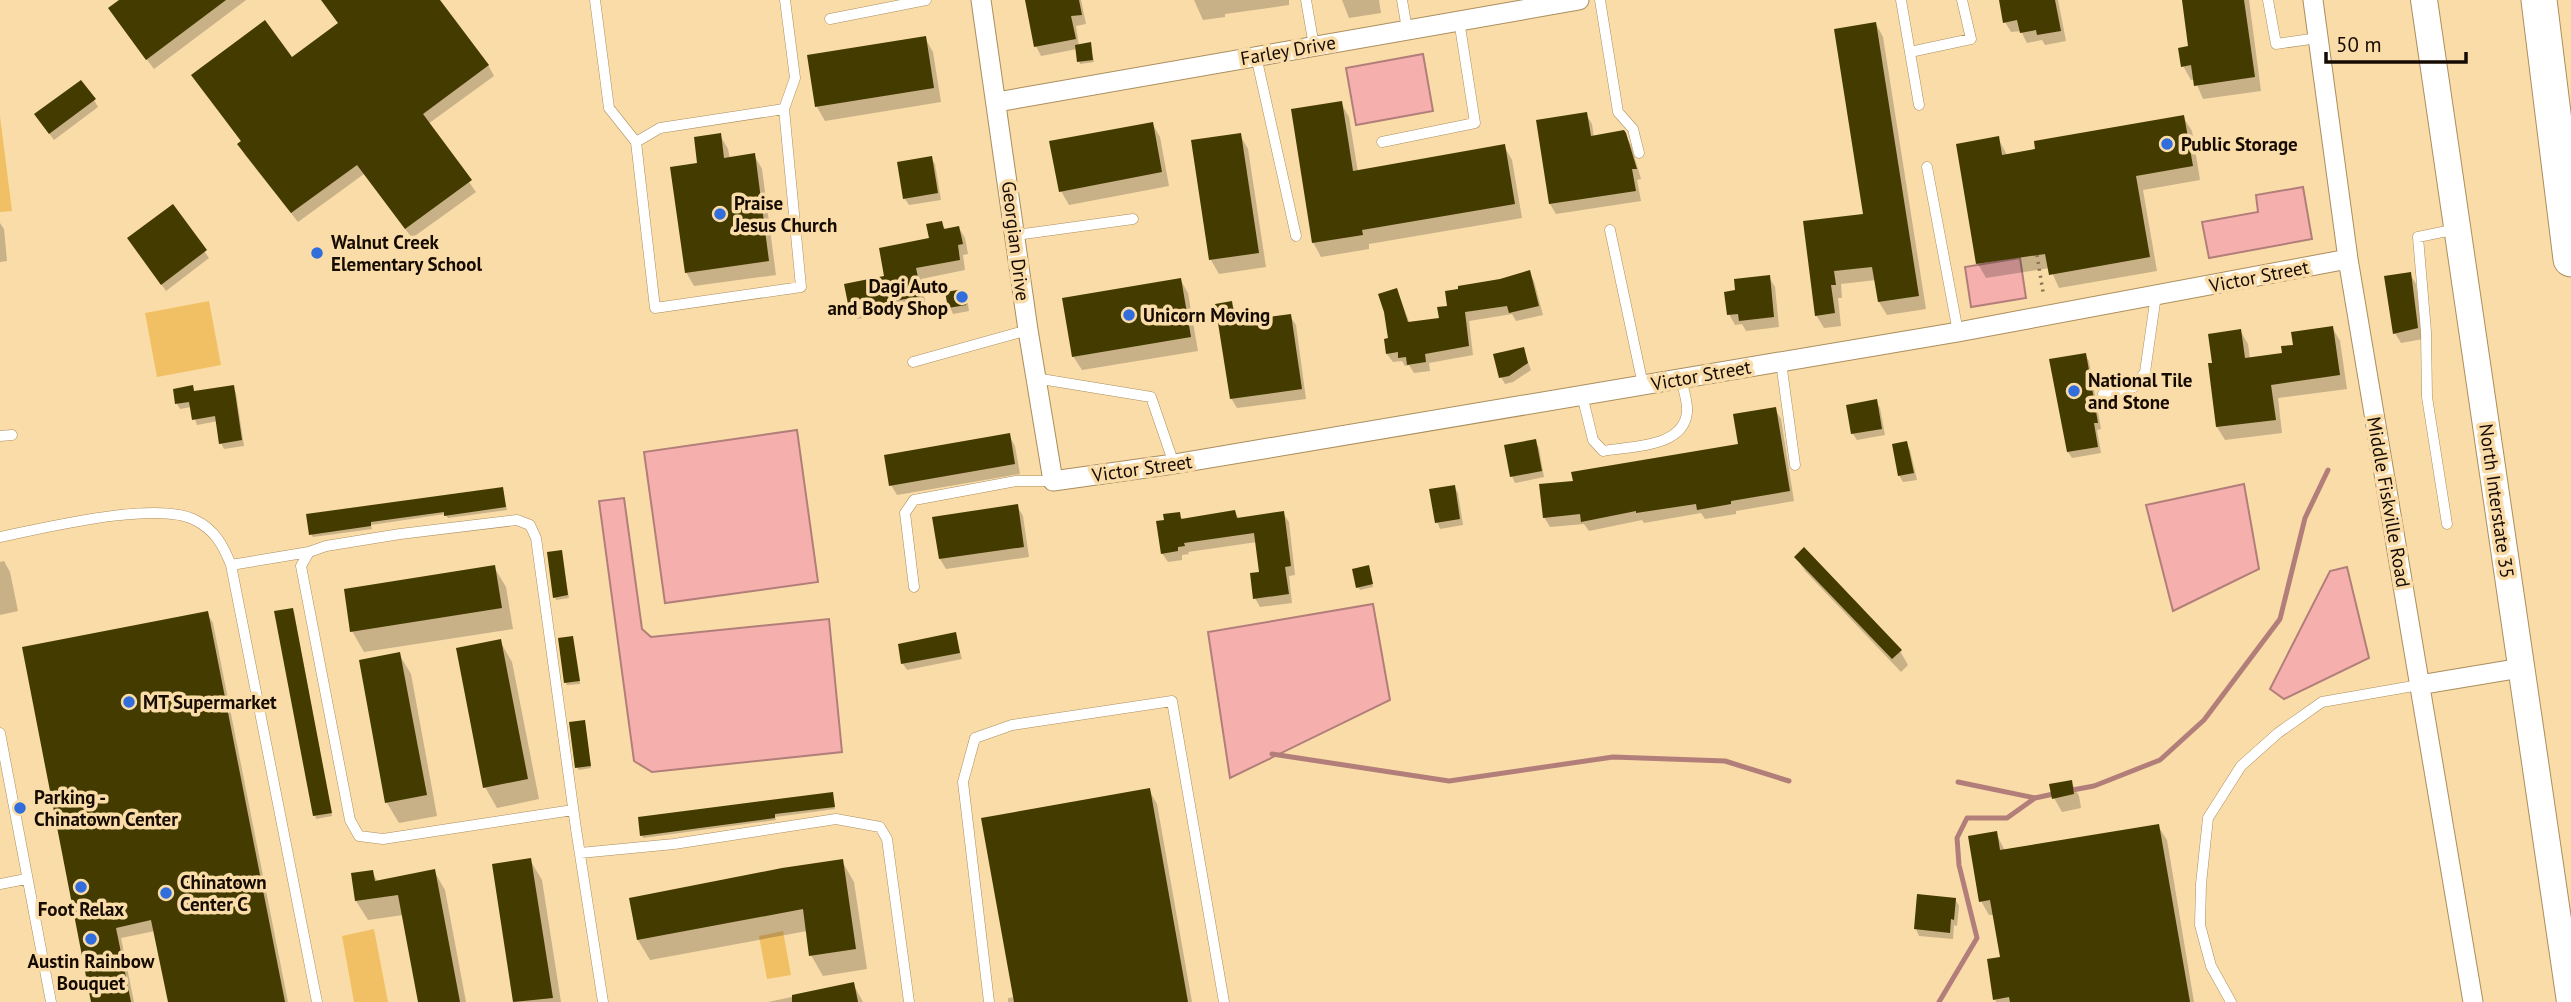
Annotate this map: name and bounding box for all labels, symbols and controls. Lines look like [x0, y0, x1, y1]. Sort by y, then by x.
scale bar [2326, 21, 2466, 65]
street label: Farley Drive [1238, 30, 1338, 70]
text: 50 m [2336, 31, 2382, 58]
place label: Public Storage [2181, 132, 2298, 156]
marker: Public Storage [2159, 136, 2175, 152]
street label: Georgian Drive [997, 180, 1035, 302]
place label: Praise Jesus Church [733, 191, 837, 237]
marker: Praise Jesus Church [712, 206, 728, 222]
place label: Walnut Creek Elementary School [331, 230, 482, 276]
marker: Walnut Creek Elementary School [309, 245, 325, 261]
street label: Victor Street [2206, 254, 2311, 298]
place label: Dagi Auto and Body Shop [827, 274, 948, 320]
marker: Dagi Auto and Body Shop [954, 289, 970, 305]
place label: Unicorn Moving [1143, 303, 1270, 327]
marker: Unicorn Moving [1121, 307, 1137, 323]
street label: Victor Street [1648, 354, 1753, 396]
place label: National Tile and Stone [2088, 368, 2192, 414]
marker: National Tile and Stone [2066, 383, 2082, 399]
street label: Middle Fiskville Road [2362, 415, 2416, 589]
street label: North Interstate 35 [2474, 422, 2520, 580]
street label: Victor Street [1089, 449, 1194, 487]
place label: MT Supermarket [143, 690, 277, 714]
marker: MT Supermarket [121, 694, 137, 710]
place label: Parking - Chinatown Center [34, 785, 178, 831]
marker: Parking - Chinatown Center [12, 800, 28, 816]
place label: Chinatown Center C [180, 870, 267, 916]
marker: Foot Relax [73, 879, 89, 895]
marker: Chinatown Center C [158, 885, 174, 901]
place label: Foot Relax [38, 897, 124, 921]
marker: Austin Rainbow Bouquet [83, 931, 99, 947]
place label: Austin Rainbow Bouquet [28, 949, 155, 995]

